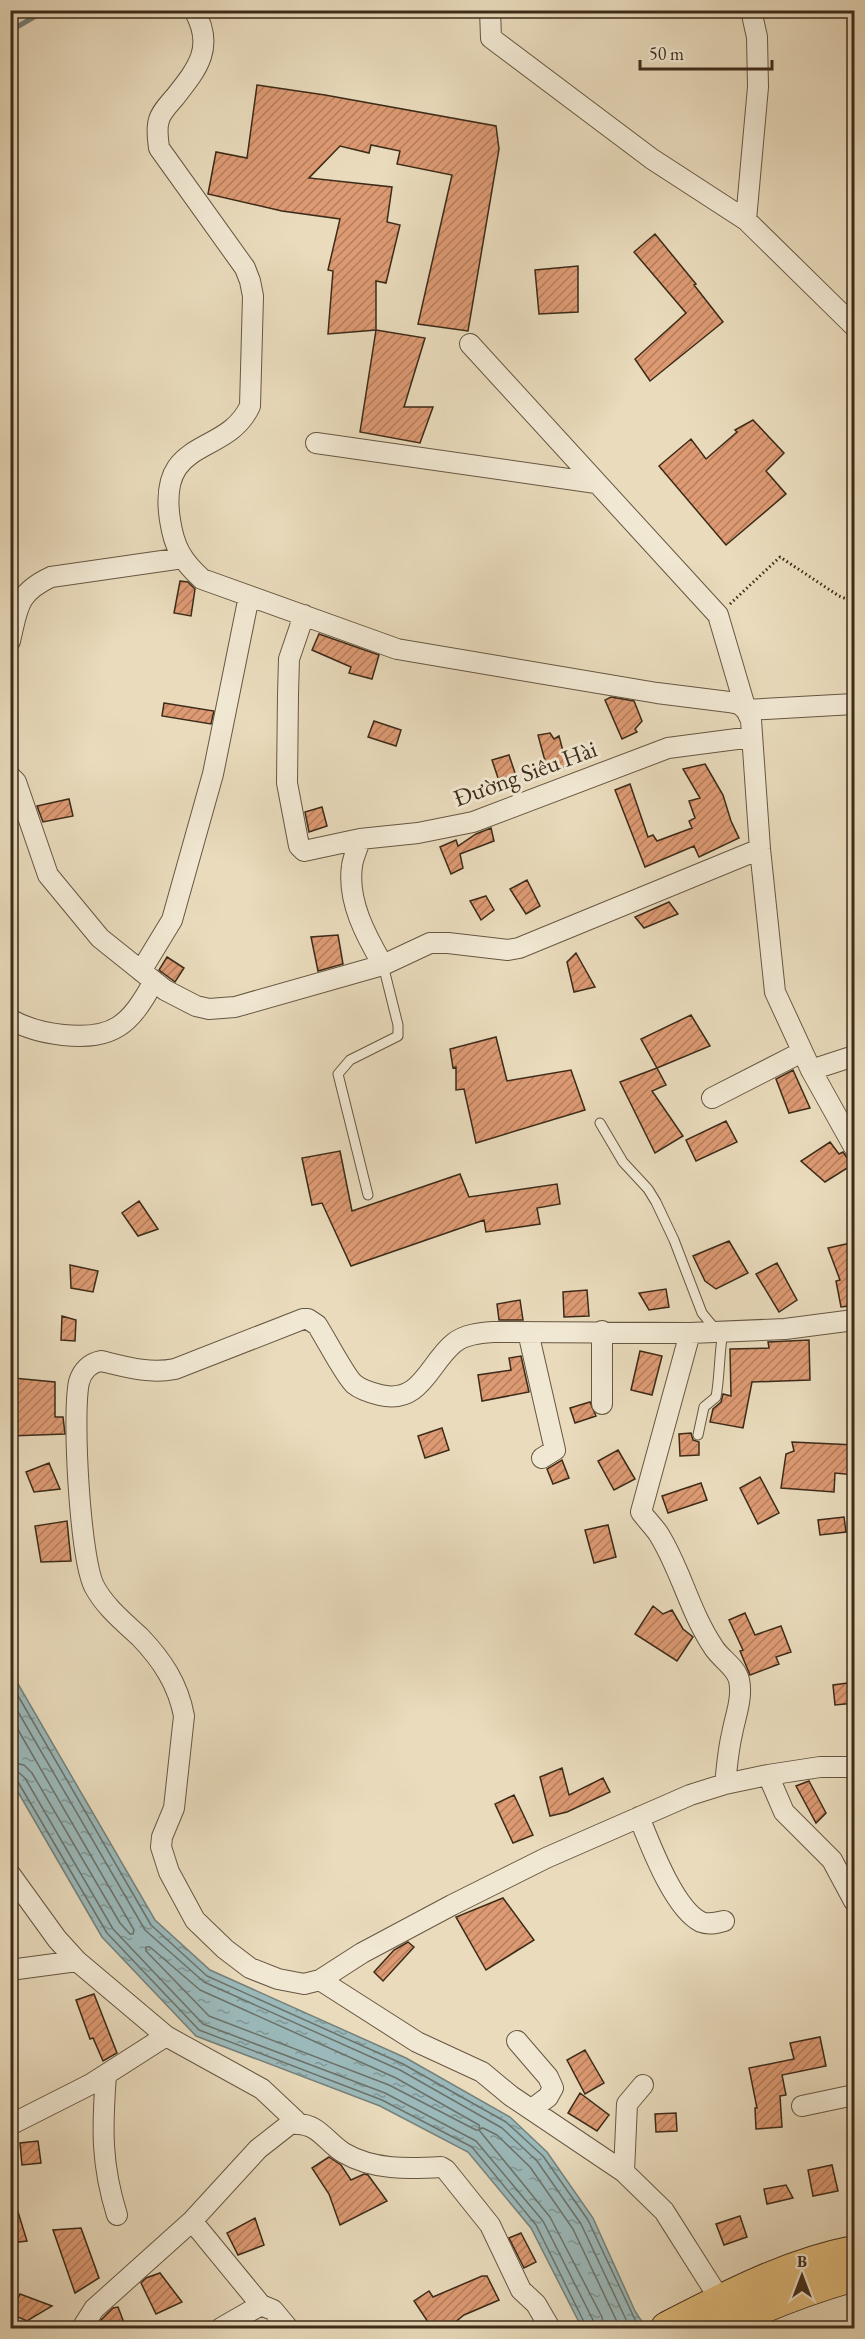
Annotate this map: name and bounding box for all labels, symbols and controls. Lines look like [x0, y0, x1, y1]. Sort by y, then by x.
scale bar [640, 33, 772, 71]
text: 50 m [649, 42, 684, 65]
street label: Đường Siêu Hài [449, 733, 601, 813]
north arrow [772, 2246, 832, 2306]
text: B [797, 2251, 807, 2272]

